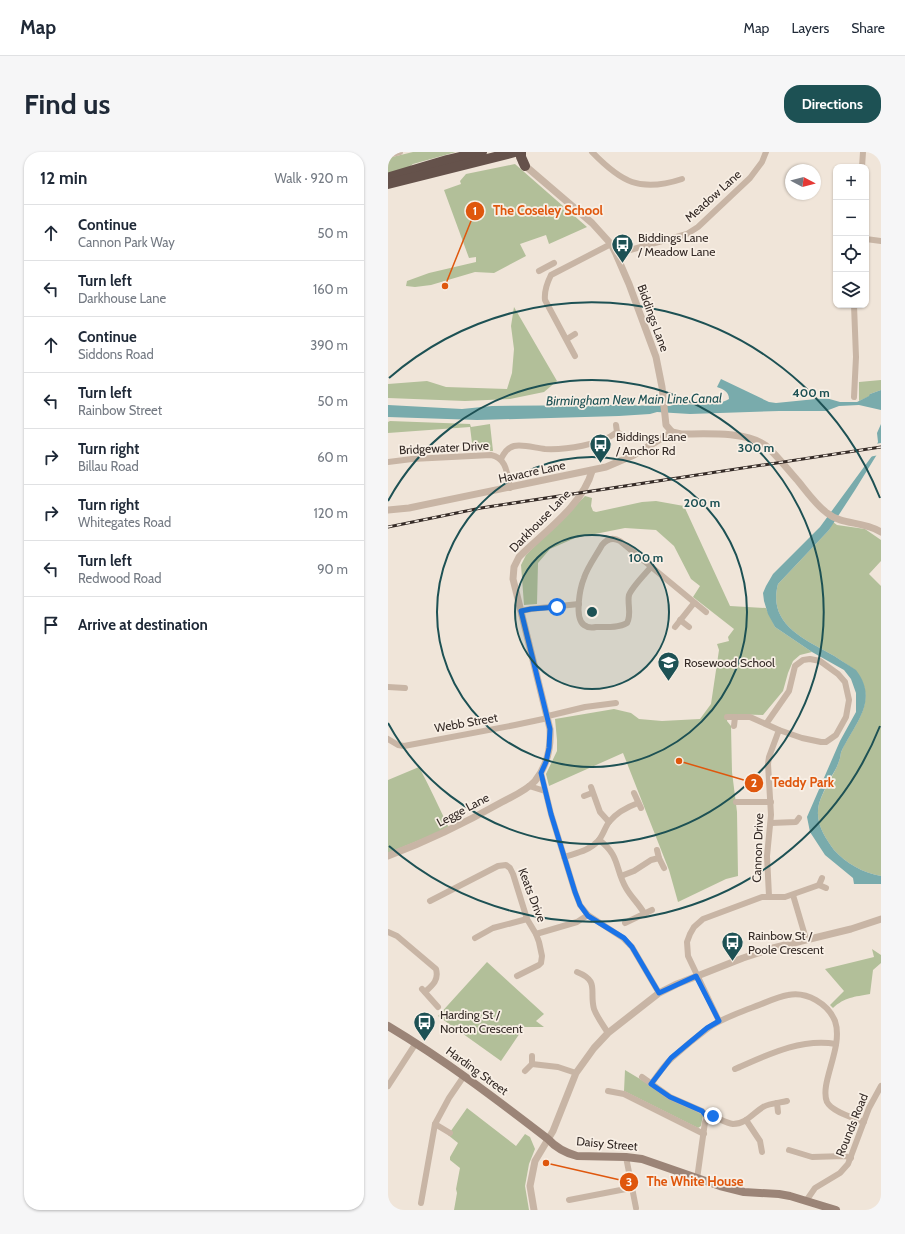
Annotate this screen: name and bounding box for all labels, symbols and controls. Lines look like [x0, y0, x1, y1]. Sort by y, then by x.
text: Map [20, 16, 56, 39]
text: Map [744, 19, 769, 37]
text: Layers [791, 19, 829, 37]
text: Share [851, 19, 885, 37]
button: Directions [784, 85, 881, 123]
text: Find us [24, 87, 110, 121]
north arrow [785, 164, 821, 200]
map controls [833, 164, 869, 308]
button: + [833, 164, 869, 200]
street label: Meadow Lane [681, 166, 744, 225]
text: 12 min [40, 168, 87, 188]
text: Walk · 920 m [275, 170, 348, 186]
callout: The Coseley School [465, 198, 611, 223]
button: − [833, 200, 869, 236]
text: The Coseley School [493, 202, 604, 218]
text: 1 [473, 203, 477, 218]
text: Continue [78, 216, 137, 234]
icon: ahead [40, 222, 62, 244]
text: 50 m [318, 225, 348, 241]
place label: Biddings Lane / Meadow Lane [637, 230, 715, 259]
bus stop icon: Biddings Lane / Meadow Lane [610, 232, 636, 265]
text: Cannon Park Way [78, 234, 175, 250]
button: locate [833, 236, 869, 272]
text: Turn left [78, 272, 132, 290]
button: layers [833, 272, 869, 308]
icon: left [40, 278, 62, 300]
text: 160 m [313, 281, 348, 297]
street label: Biddings Lane [634, 282, 673, 354]
text: Darkhouse Lane [78, 290, 166, 306]
text: Continue [78, 328, 137, 346]
icon: ahead [40, 334, 62, 356]
text: 390 m [310, 337, 348, 353]
text: Siddons Road [78, 346, 154, 362]
text: Turn left [78, 384, 132, 402]
text: 400 m [792, 385, 830, 400]
water label: Birmingham New Main Line Canal [546, 389, 722, 409]
icon: left [40, 390, 62, 412]
text: 50 m [318, 393, 348, 409]
text: Rainbow Street [78, 402, 162, 418]
place label: Biddings Lane / Anchor Rd [615, 429, 686, 458]
bus stop icon: Biddings Lane / Anchor Rd [588, 431, 614, 464]
street label: Bridgewater Drive [399, 438, 489, 457]
text: Turn right [78, 440, 139, 458]
text: 300 m [738, 440, 774, 455]
icon: right [40, 446, 62, 468]
text: 60 m [317, 449, 348, 465]
street label: Havacre Lane [497, 457, 567, 486]
text: Billau Road [78, 458, 139, 474]
street label: Darkhouse Lane [506, 486, 573, 555]
text: 200 m [684, 495, 720, 510]
text: Turn right [78, 496, 139, 514]
icon: right [40, 502, 62, 524]
text: 120 m [314, 505, 348, 521]
text: Whitegates Road [78, 514, 171, 530]
text: 100 m [629, 550, 663, 565]
text: Turn left [78, 552, 132, 570]
icon: left [40, 558, 62, 580]
text: 90 m [317, 561, 348, 577]
text: Redwood Road [78, 570, 161, 586]
route start [548, 598, 566, 616]
centre of rings [585, 605, 599, 619]
icon: arrive [40, 614, 62, 636]
text: Arrive at destination [78, 616, 208, 634]
school or university icon: Rosewood School [655, 650, 681, 683]
place label: Rosewood School [684, 655, 775, 670]
street label: Webb Street [433, 710, 499, 735]
callout: Teddy Park [744, 770, 842, 795]
text: Teddy Park [772, 774, 835, 790]
text: 2 [751, 775, 757, 790]
street label: Legge Lane [434, 789, 492, 830]
street label: Cannon Drive [749, 813, 766, 883]
street label: Keats Drive [515, 866, 550, 924]
place label: Rainbow St / Poole Crescent [748, 928, 824, 957]
bus stop icon: Rainbow St / Poole Crescent [720, 930, 746, 963]
place label: Harding St / Norton Crescent [440, 1007, 523, 1036]
bus stop icon: Harding St / Norton Crescent [411, 1009, 437, 1042]
street label: Harding Street [443, 1043, 511, 1098]
street label: Rounds Road [832, 1091, 871, 1159]
route end [704, 1107, 722, 1125]
street label: Daisy Street [576, 1133, 638, 1154]
callout: The White House [619, 1169, 752, 1194]
text: The White House [647, 1173, 744, 1189]
text: 3 [626, 1174, 632, 1189]

